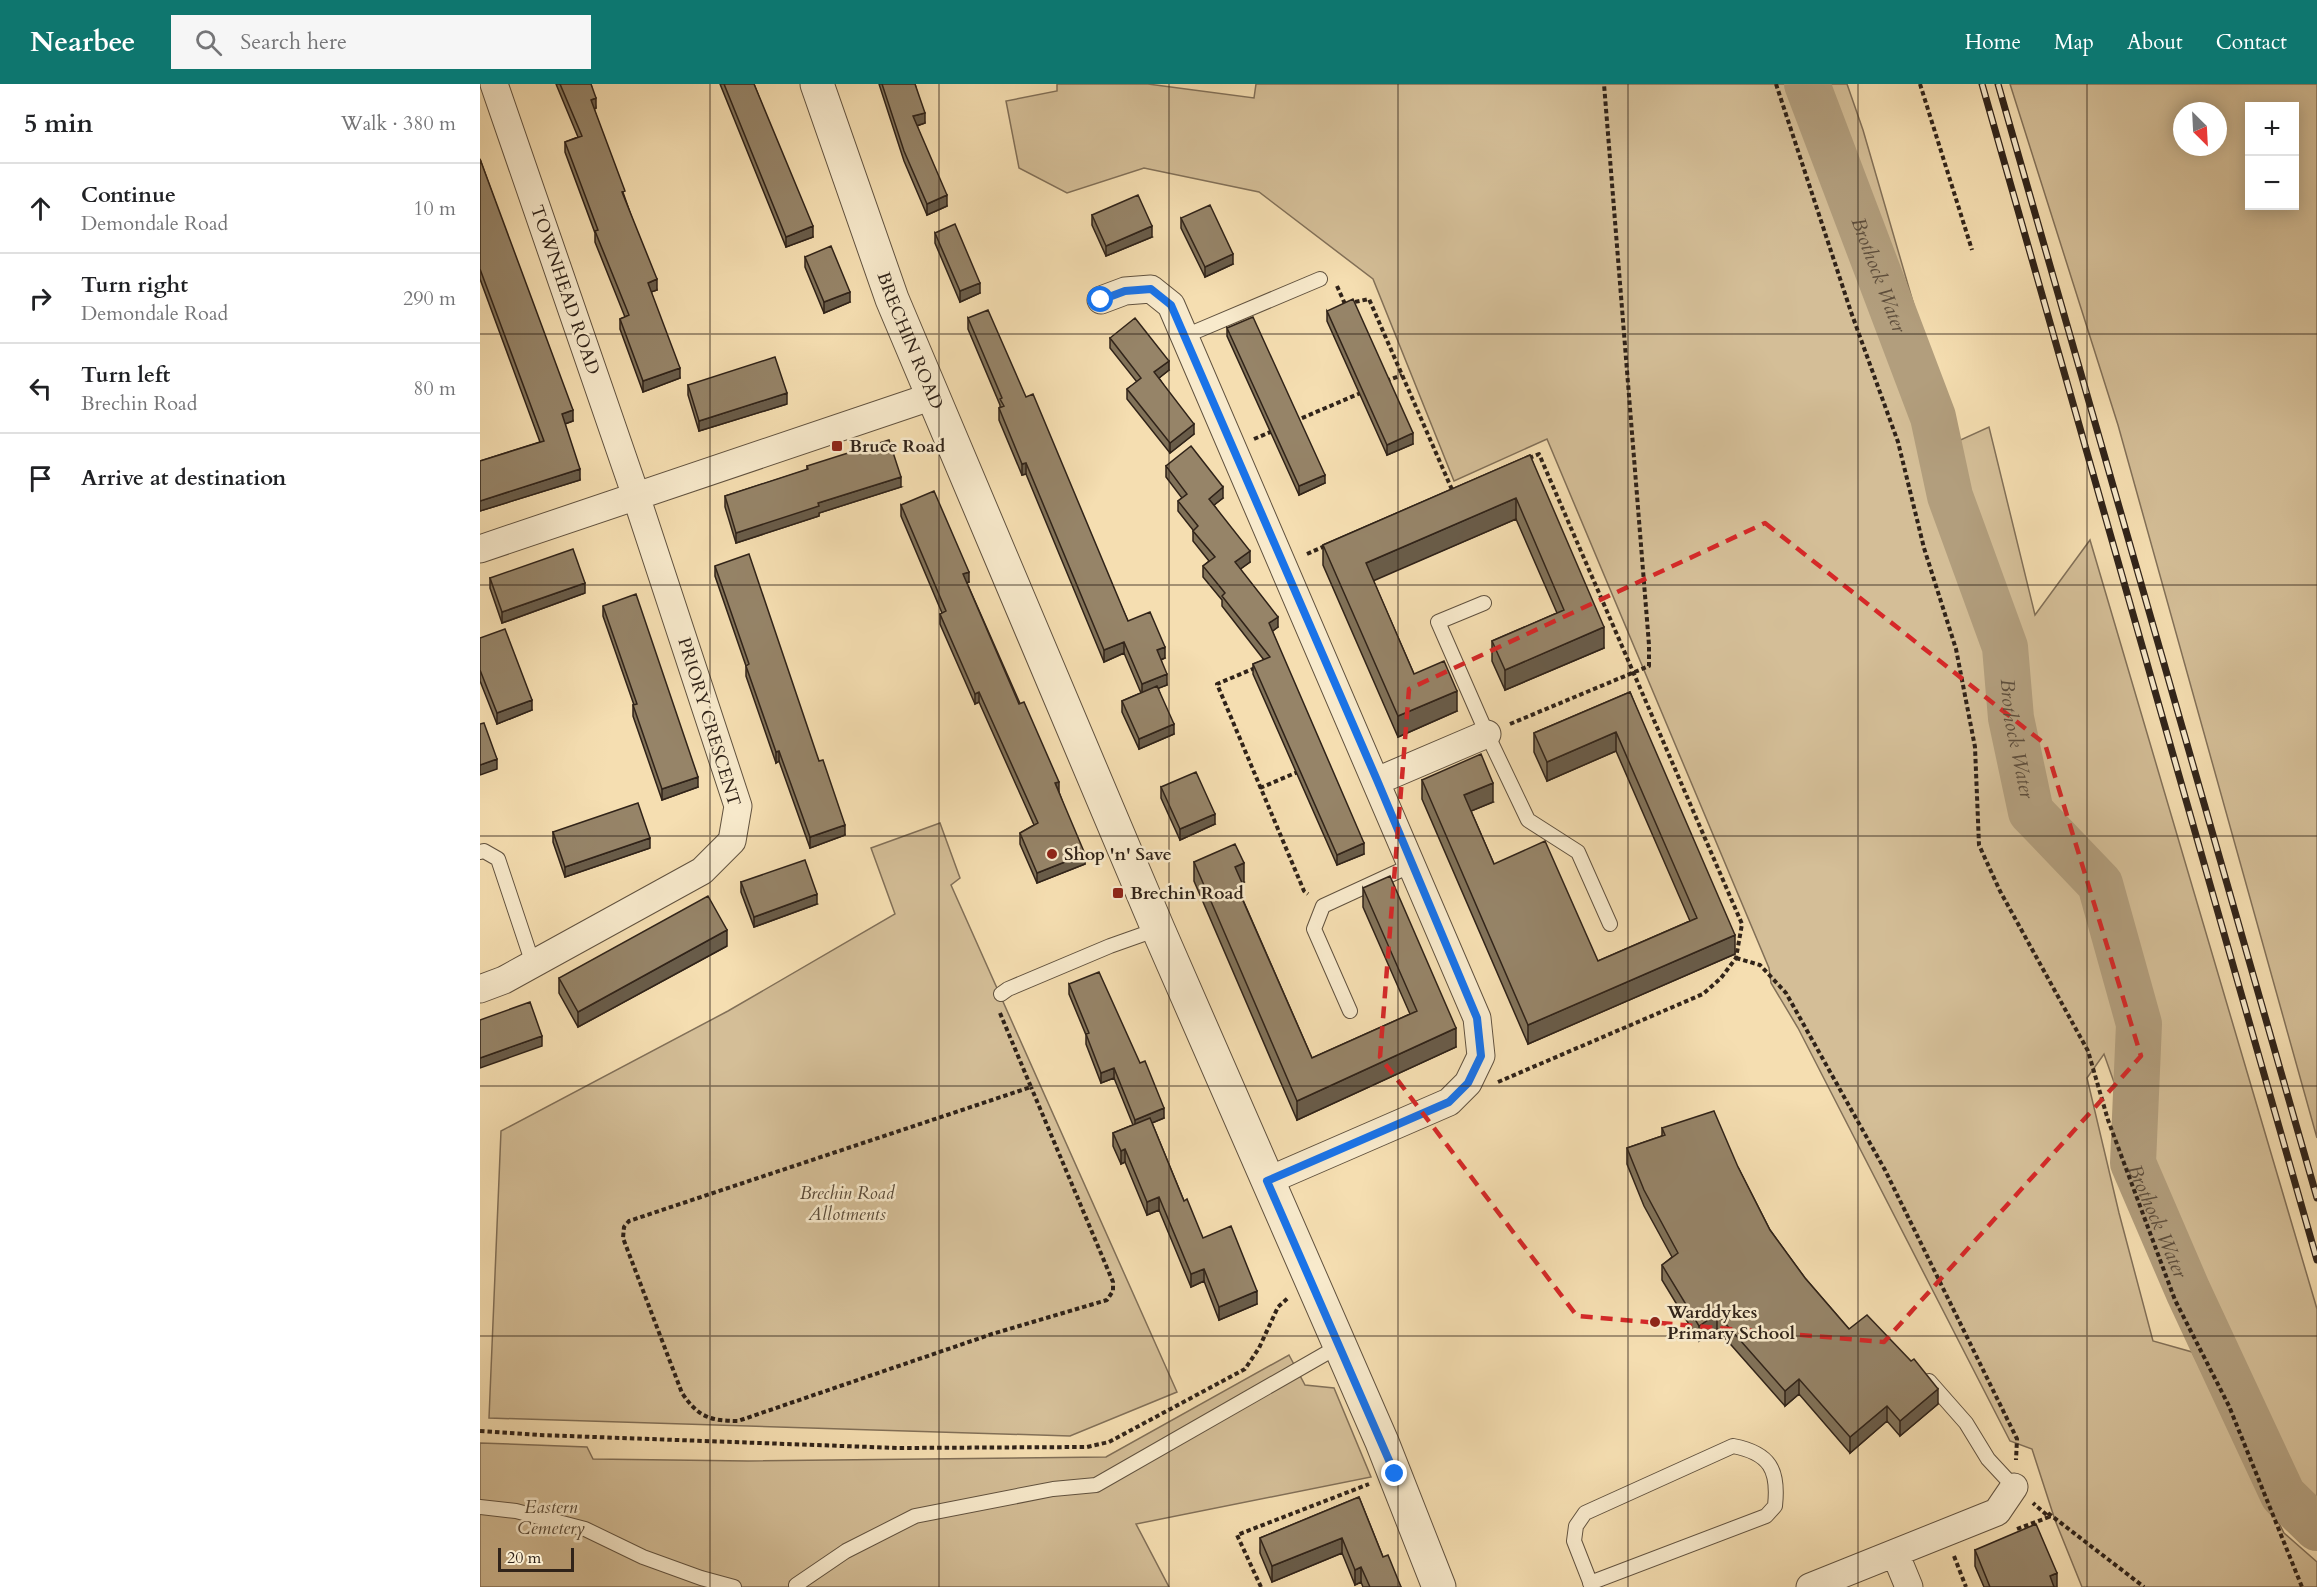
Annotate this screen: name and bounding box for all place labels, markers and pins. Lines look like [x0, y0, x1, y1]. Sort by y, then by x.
place label: Bruce Road [849, 434, 946, 459]
marker: Bruce Road [830, 439, 844, 453]
place label: Shop 'n' Save [1064, 842, 1172, 867]
marker: Shop 'n' Save [1045, 847, 1059, 861]
place label: Brechin Road [1130, 881, 1244, 906]
marker: Brechin Road [1111, 886, 1125, 900]
place label: Warddykes Primary School [1666, 1300, 1795, 1346]
marker: Warddykes Primary School [1648, 1315, 1662, 1329]

